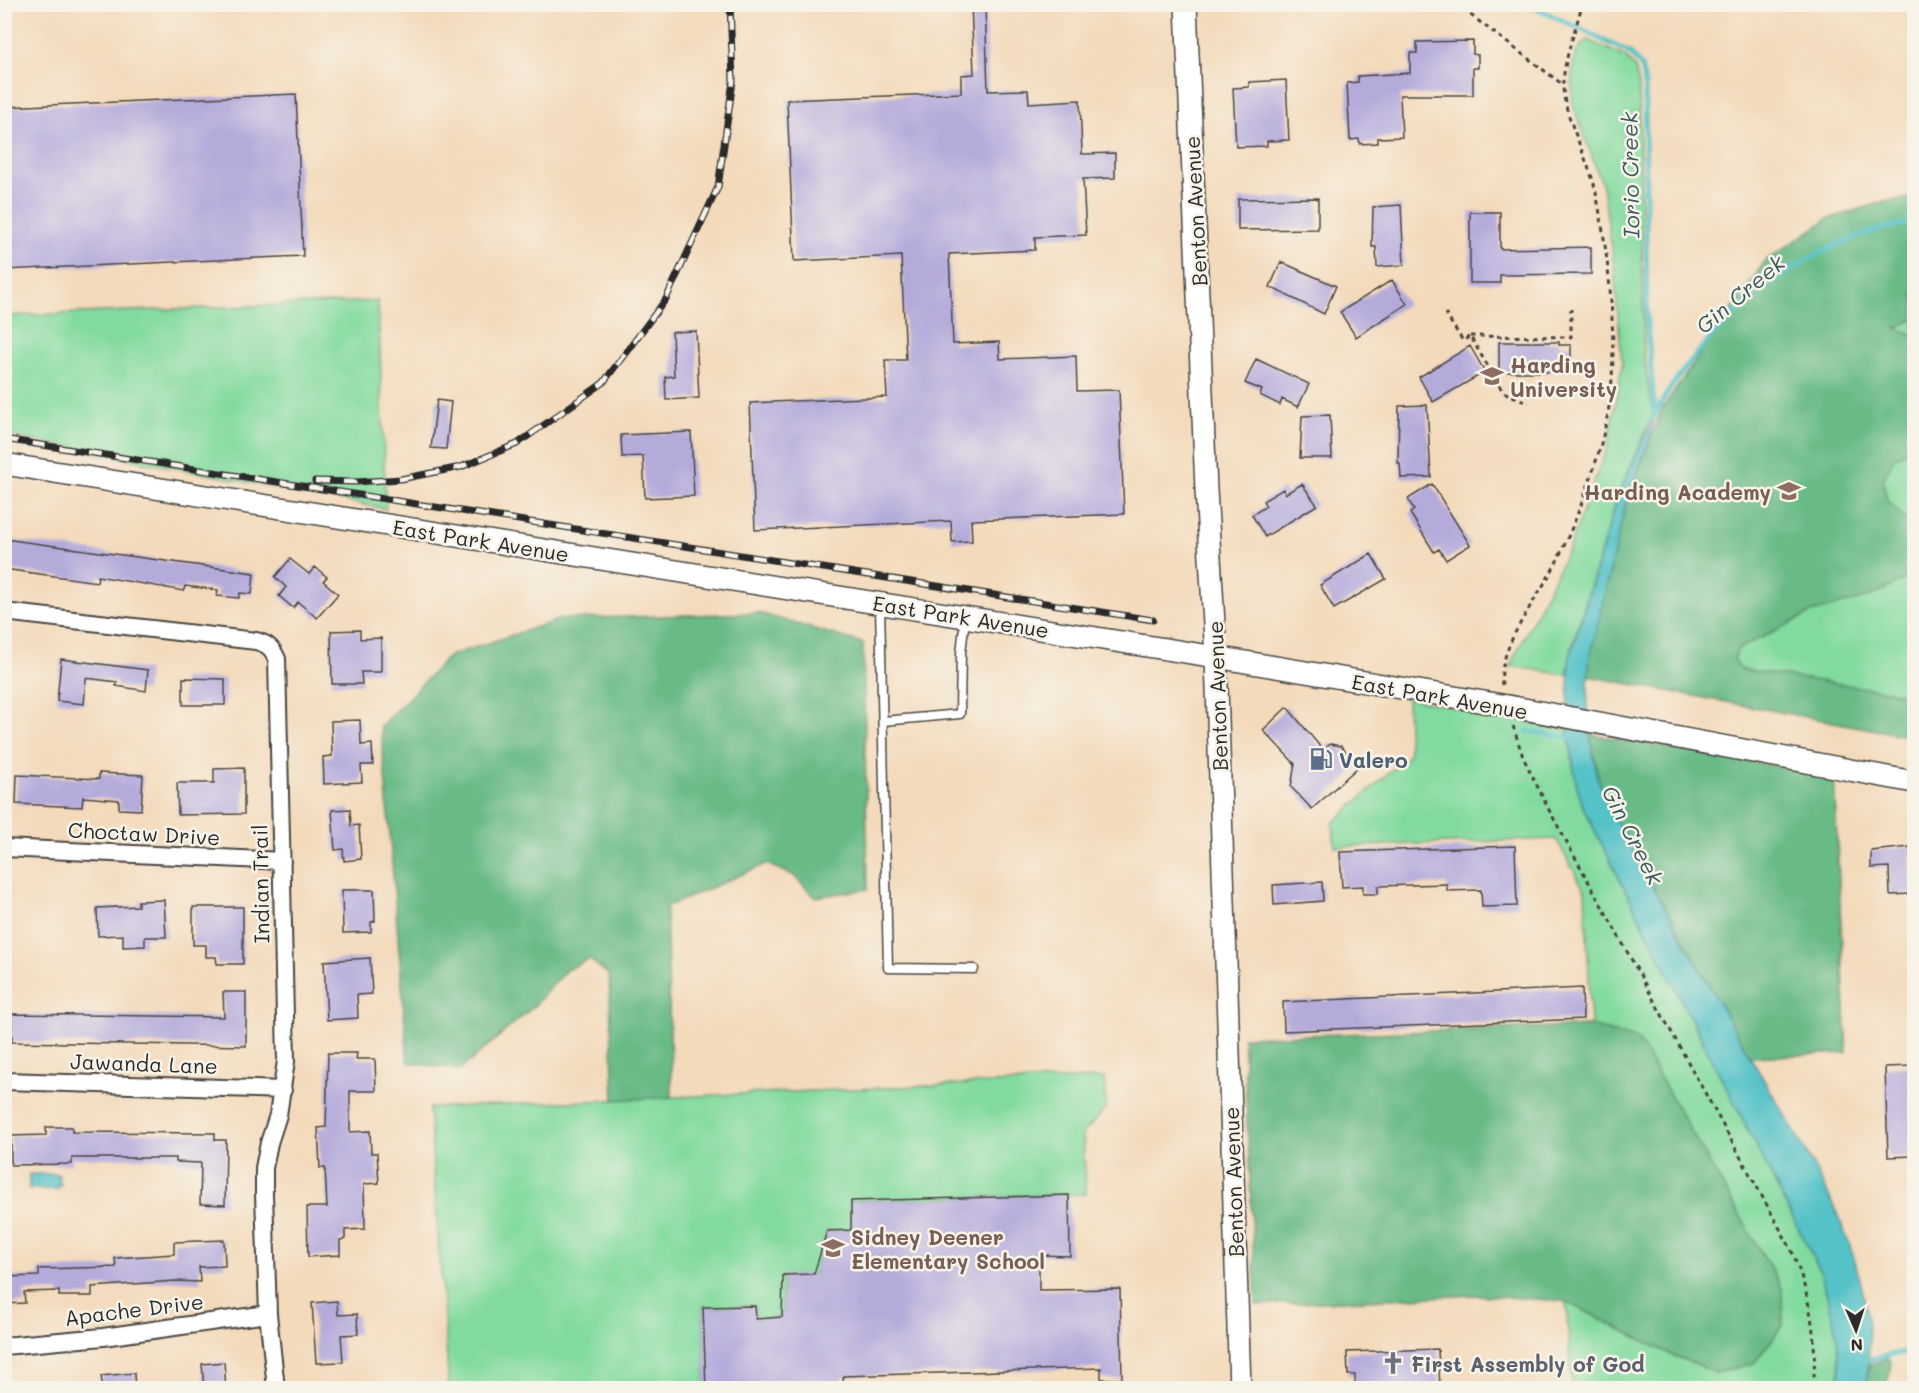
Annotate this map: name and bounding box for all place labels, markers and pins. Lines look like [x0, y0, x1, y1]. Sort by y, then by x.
place label: Harding University [1510, 351, 1617, 403]
school or university icon: Harding University [1479, 363, 1505, 389]
place label: Harding Academy [1584, 478, 1771, 506]
school or university icon: Harding Academy [1776, 478, 1802, 504]
fuel station icon: Valero [1308, 746, 1334, 772]
place label: Valero [1339, 746, 1408, 773]
place label: Sidney Deener Elementary School [851, 1223, 1045, 1275]
school or university icon: Sidney Deener Elementary School [820, 1235, 846, 1261]
church icon: First Assembly of God [1380, 1350, 1406, 1376]
place label: First Assembly of God [1411, 1350, 1644, 1378]

